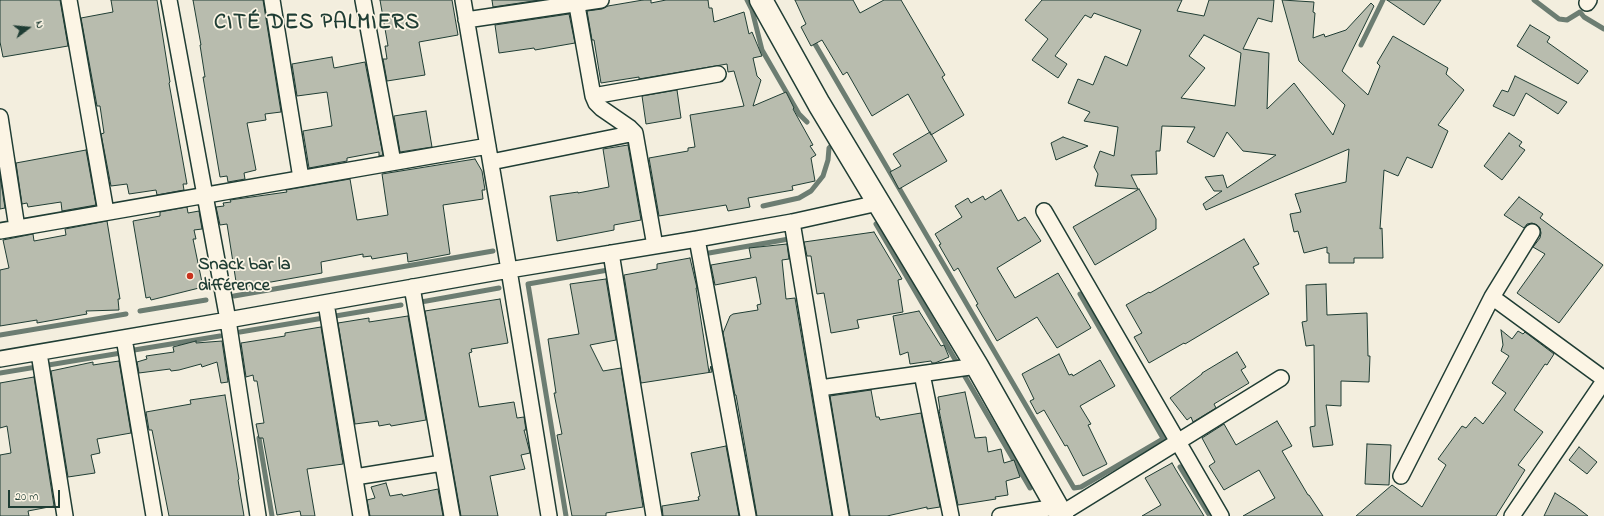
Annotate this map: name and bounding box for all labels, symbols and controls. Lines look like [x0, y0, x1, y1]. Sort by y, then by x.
north arrow [8, 8, 48, 48]
district label: CITÉ DES PALMIERS [214, 11, 420, 37]
text: N [31, 19, 48, 30]
place label: Snack bar la différence [198, 255, 291, 298]
marker: Snack bar la différence [185, 271, 195, 281]
scale bar [10, 482, 62, 508]
text: 20 m [15, 488, 38, 506]

